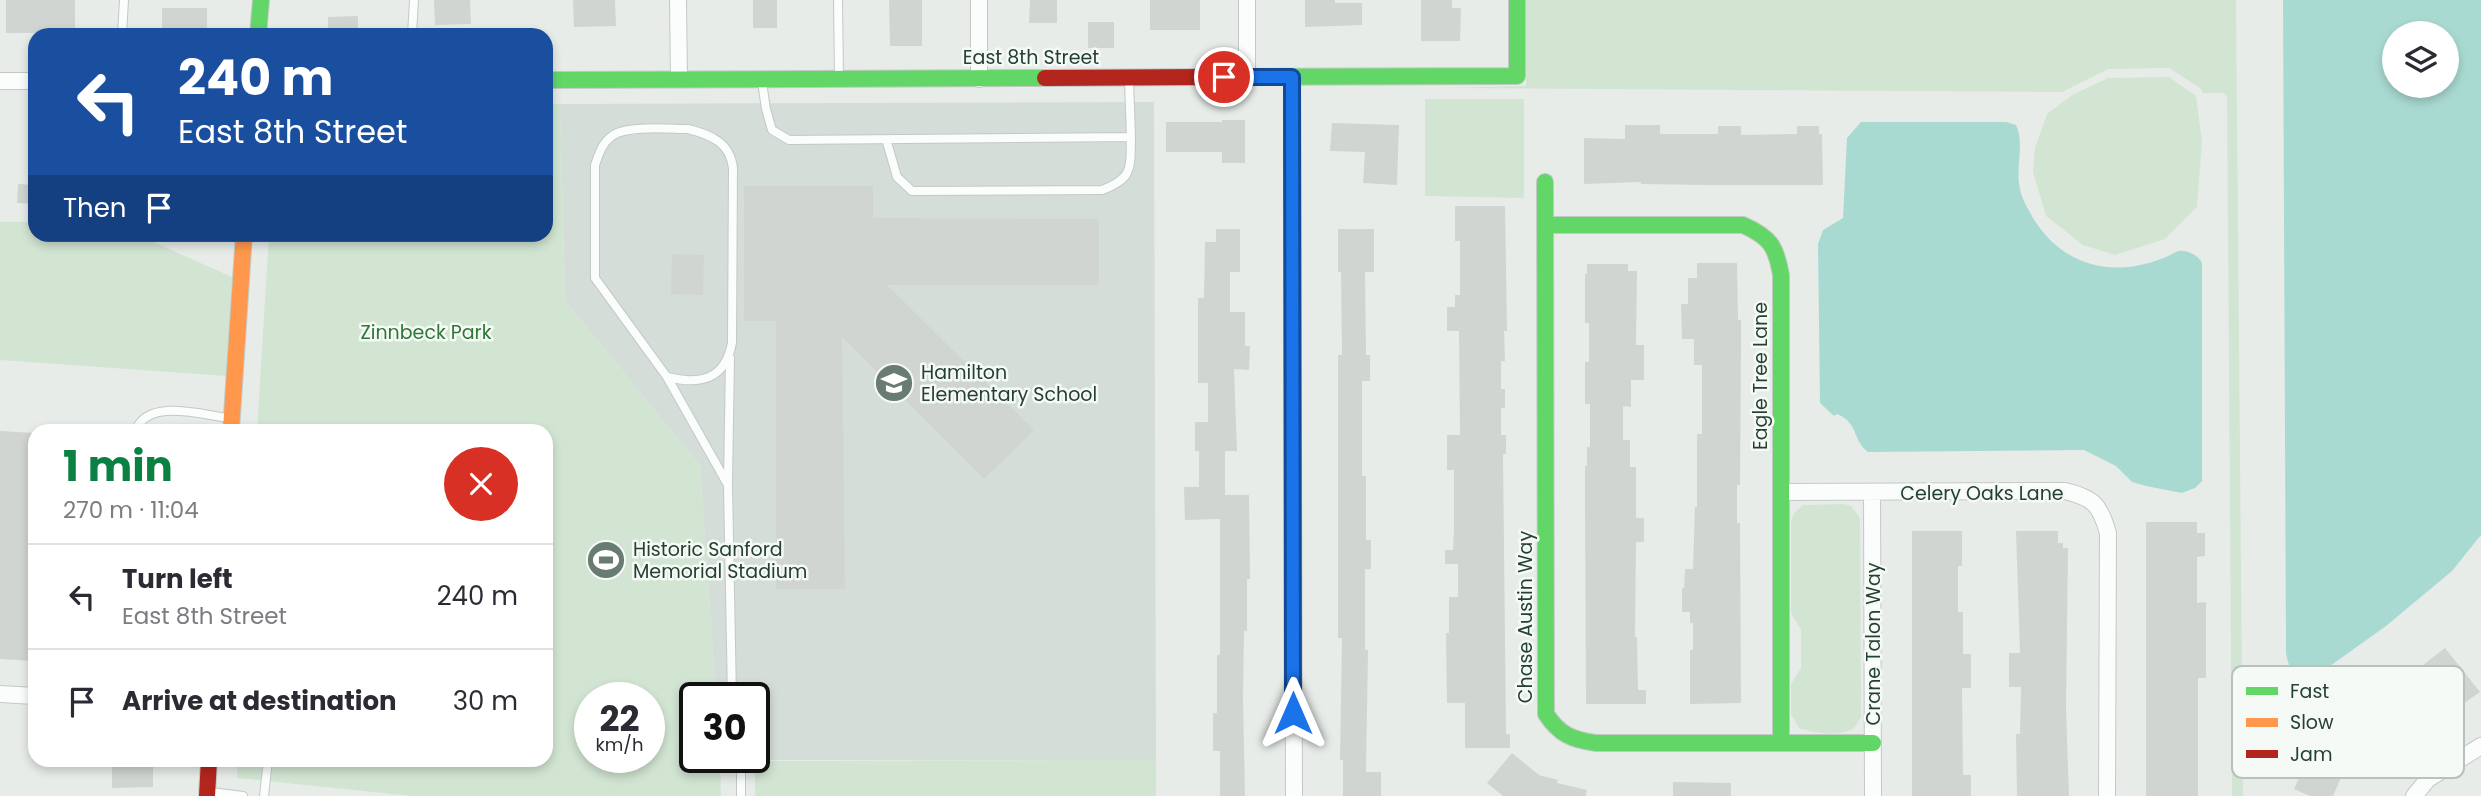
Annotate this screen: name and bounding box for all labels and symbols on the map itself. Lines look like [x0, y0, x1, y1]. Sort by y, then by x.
street label: East 8th Street [963, 44, 1099, 71]
pin [1194, 47, 1254, 107]
street label: Eagle Tree Lane [1747, 302, 1774, 450]
park label: Zinnbeck Park [360, 319, 492, 346]
place label: Hamilton Elementary School [921, 359, 1097, 408]
school or university icon: Hamilton Elementary School [873, 362, 915, 404]
street label: Celery Oaks Lane [1900, 480, 2064, 507]
street label: Chase Austin Way [1512, 531, 1539, 703]
place label: Historic Sanford Memorial Stadium [633, 536, 807, 585]
sports icon: Historic Sanford Memorial Stadium [585, 539, 627, 581]
street label: Crane Talon Way [1860, 562, 1887, 725]
legend [2232, 666, 2464, 778]
position arrow [1256, 676, 1330, 750]
text: Fast [2290, 678, 2329, 705]
speed limit sign: 30 [679, 682, 770, 773]
text: Slow [2290, 709, 2334, 736]
text: Jam [2290, 741, 2332, 768]

